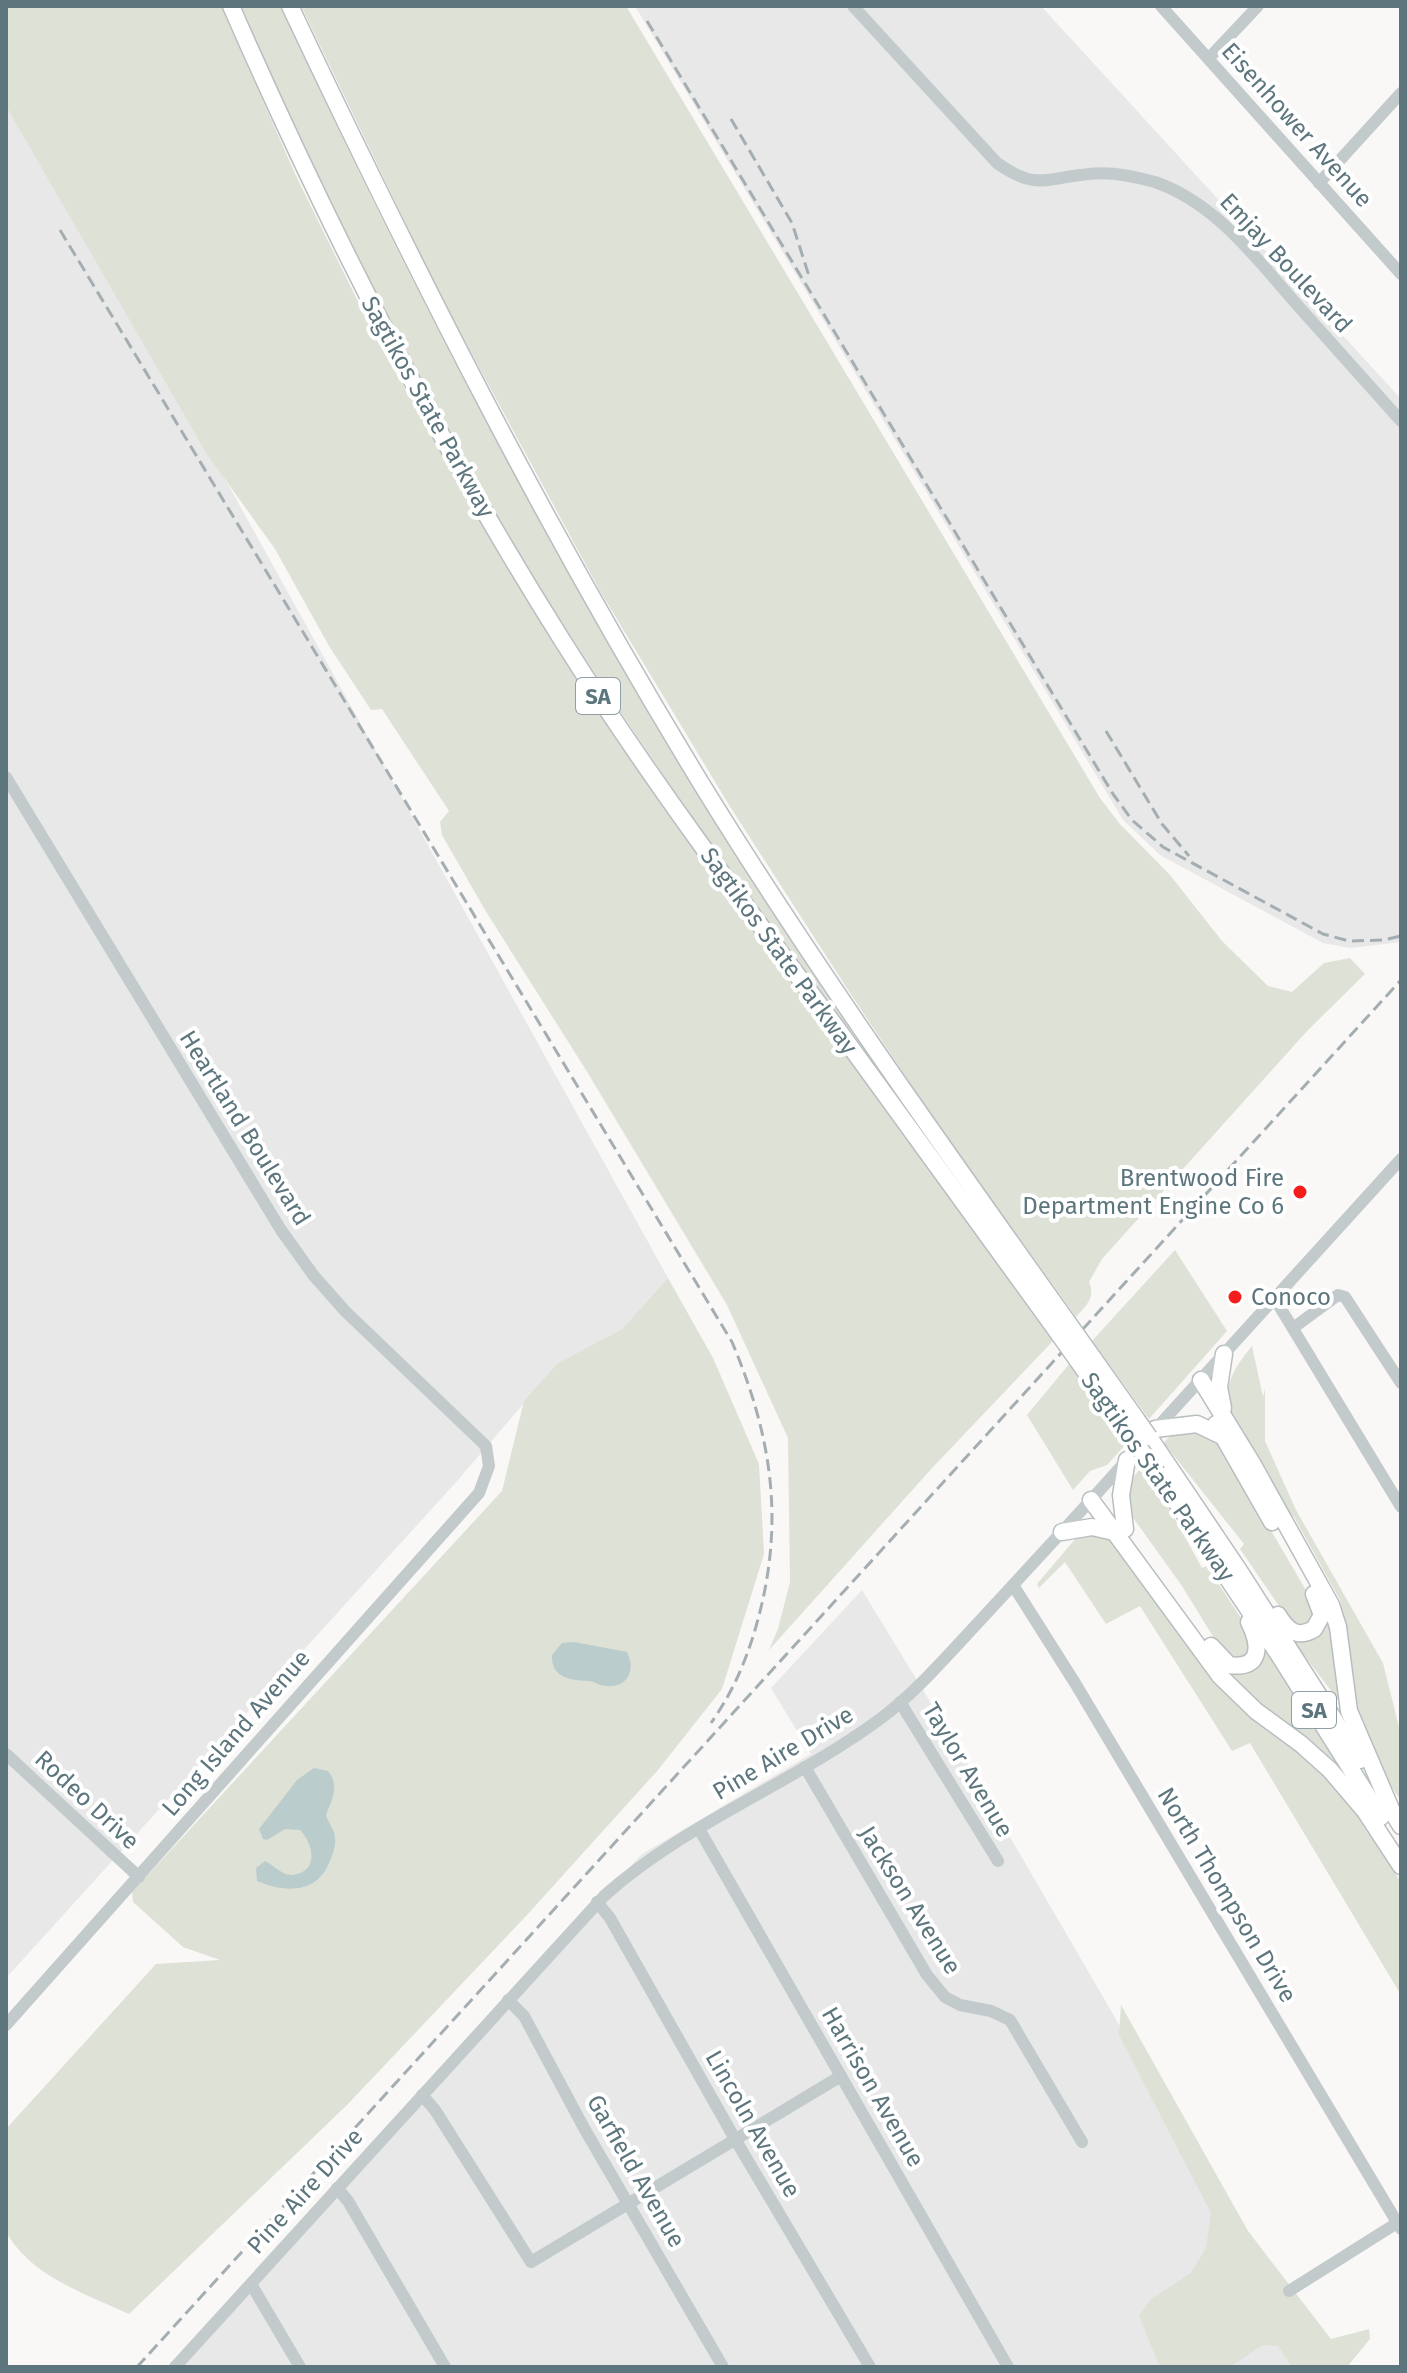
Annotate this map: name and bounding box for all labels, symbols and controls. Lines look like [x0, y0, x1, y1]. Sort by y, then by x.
street label: Eisenhower Avenue [1216, 37, 1378, 213]
street label: Emjay Boulevard [1214, 187, 1358, 339]
street label: Sagtikos State Parkway [356, 292, 501, 523]
road number: SA [576, 678, 620, 714]
street label: Sagtikos State Parkway [695, 842, 863, 1060]
street label: Heartland Boulevard [174, 1025, 316, 1231]
place label: Brentwood Fire Department Engine Co 6 [1022, 1164, 1284, 1220]
marker: Brentwood Fire Department Engine Co 6 [1291, 1183, 1309, 1201]
place label: Conoco [1251, 1283, 1331, 1311]
marker: Conoco [1226, 1288, 1244, 1306]
street label: Sagtikos State Parkway [1075, 1367, 1241, 1587]
street label: Long Island Avenue [156, 1644, 316, 1822]
road number: SA [1292, 1692, 1336, 1728]
street label: Taylor Avenue [917, 1698, 1019, 1842]
street label: Pine Aire Drive [708, 1700, 858, 1806]
street label: Rodeo Drive [29, 1745, 145, 1855]
street label: North Thompson Drive [1152, 1782, 1302, 2008]
street label: Jackson Avenue [853, 1821, 967, 1979]
street label: Harrison Avenue [816, 2002, 930, 2172]
street label: Lincoln Avenue [700, 2046, 806, 2202]
street label: Garfield Avenue [581, 2090, 691, 2252]
street label: Pine Aire Drive [241, 2123, 369, 2259]

